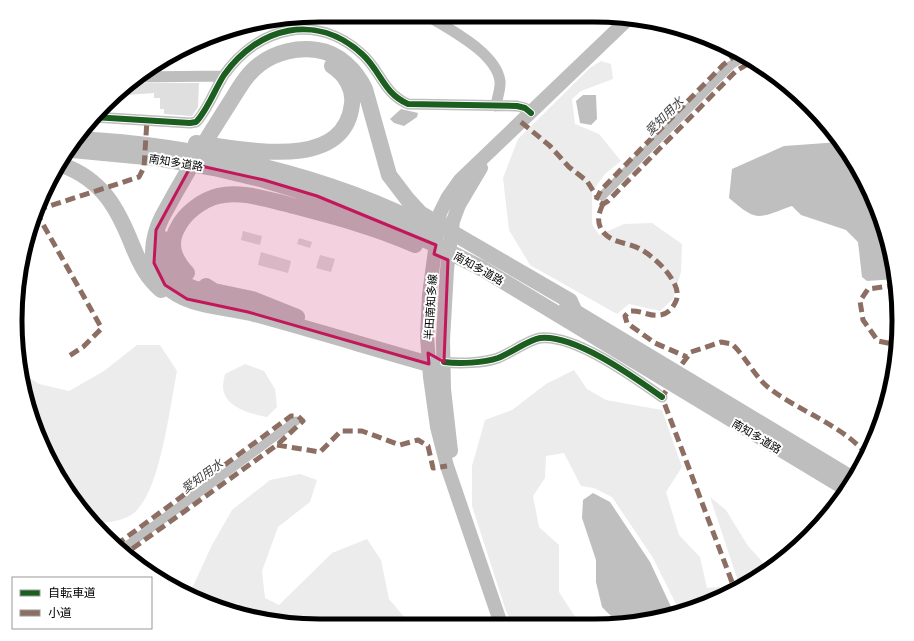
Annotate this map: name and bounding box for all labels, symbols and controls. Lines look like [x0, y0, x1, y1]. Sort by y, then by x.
water label: 愛知用水 [641, 92, 688, 139]
street label: 南知多道路 [148, 150, 204, 174]
street label: 南知多道路 [451, 248, 507, 288]
street label: 半田南知多線 [420, 274, 440, 340]
street label: 南知多道路 [730, 415, 784, 457]
water label: 愛知用水 [178, 454, 228, 497]
legend [12, 577, 152, 629]
text: 自転車道 [48, 584, 96, 601]
text: 小道 [48, 604, 72, 621]

